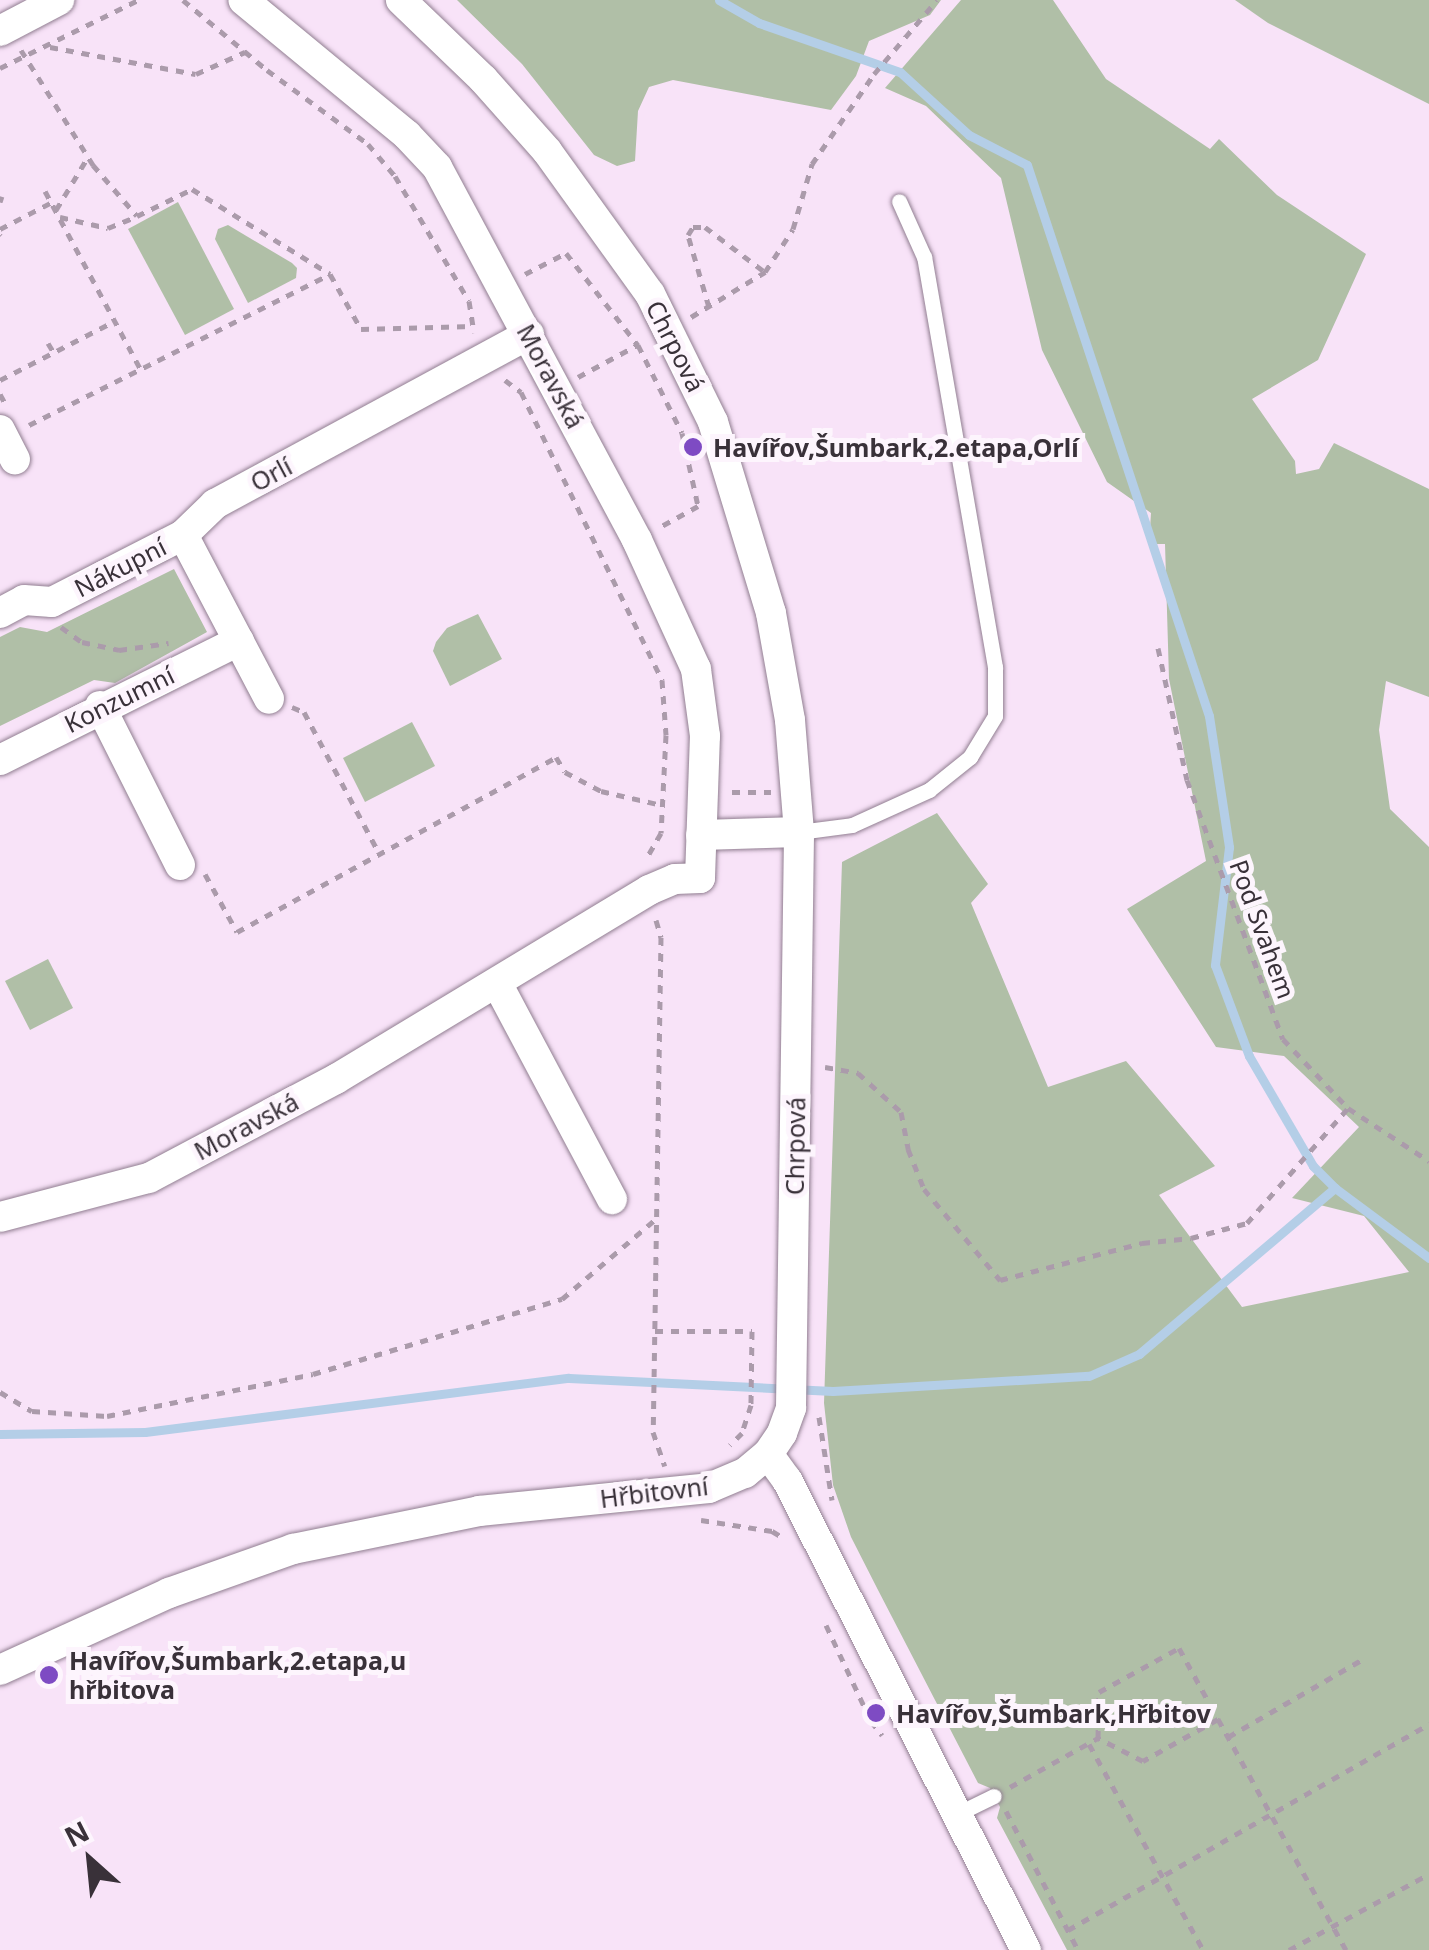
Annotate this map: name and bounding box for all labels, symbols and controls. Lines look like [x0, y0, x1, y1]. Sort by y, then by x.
street label: Chrpová [640, 295, 712, 397]
street label: Moravská [511, 319, 591, 433]
place label: Havířov,Šumbark,2.etapa,Orlí [713, 432, 1079, 462]
marker: Havířov,Šumbark,2.etapa,Orlí [682, 436, 704, 458]
street label: Orlí [245, 451, 297, 497]
street label: Nákupní [69, 531, 171, 603]
street label: Konzumní [59, 660, 179, 738]
street label: Pod Svahem [1224, 856, 1302, 1002]
street label: Moravská [189, 1086, 303, 1166]
street label: Chrpová [779, 1097, 811, 1195]
street label: Hřbitovní [598, 1470, 710, 1514]
place label: Havířov,Šumbark,2.etapa,u hřbitova [69, 1646, 406, 1705]
marker: Havířov,Šumbark,2.etapa,u hřbitova [38, 1664, 60, 1686]
place label: Havířov,Šumbark,Hřbitov [896, 1698, 1211, 1728]
marker: Havířov,Šumbark,Hřbitov [865, 1702, 887, 1724]
north arrow [40, 1810, 140, 1910]
text: N [58, 1811, 95, 1855]

